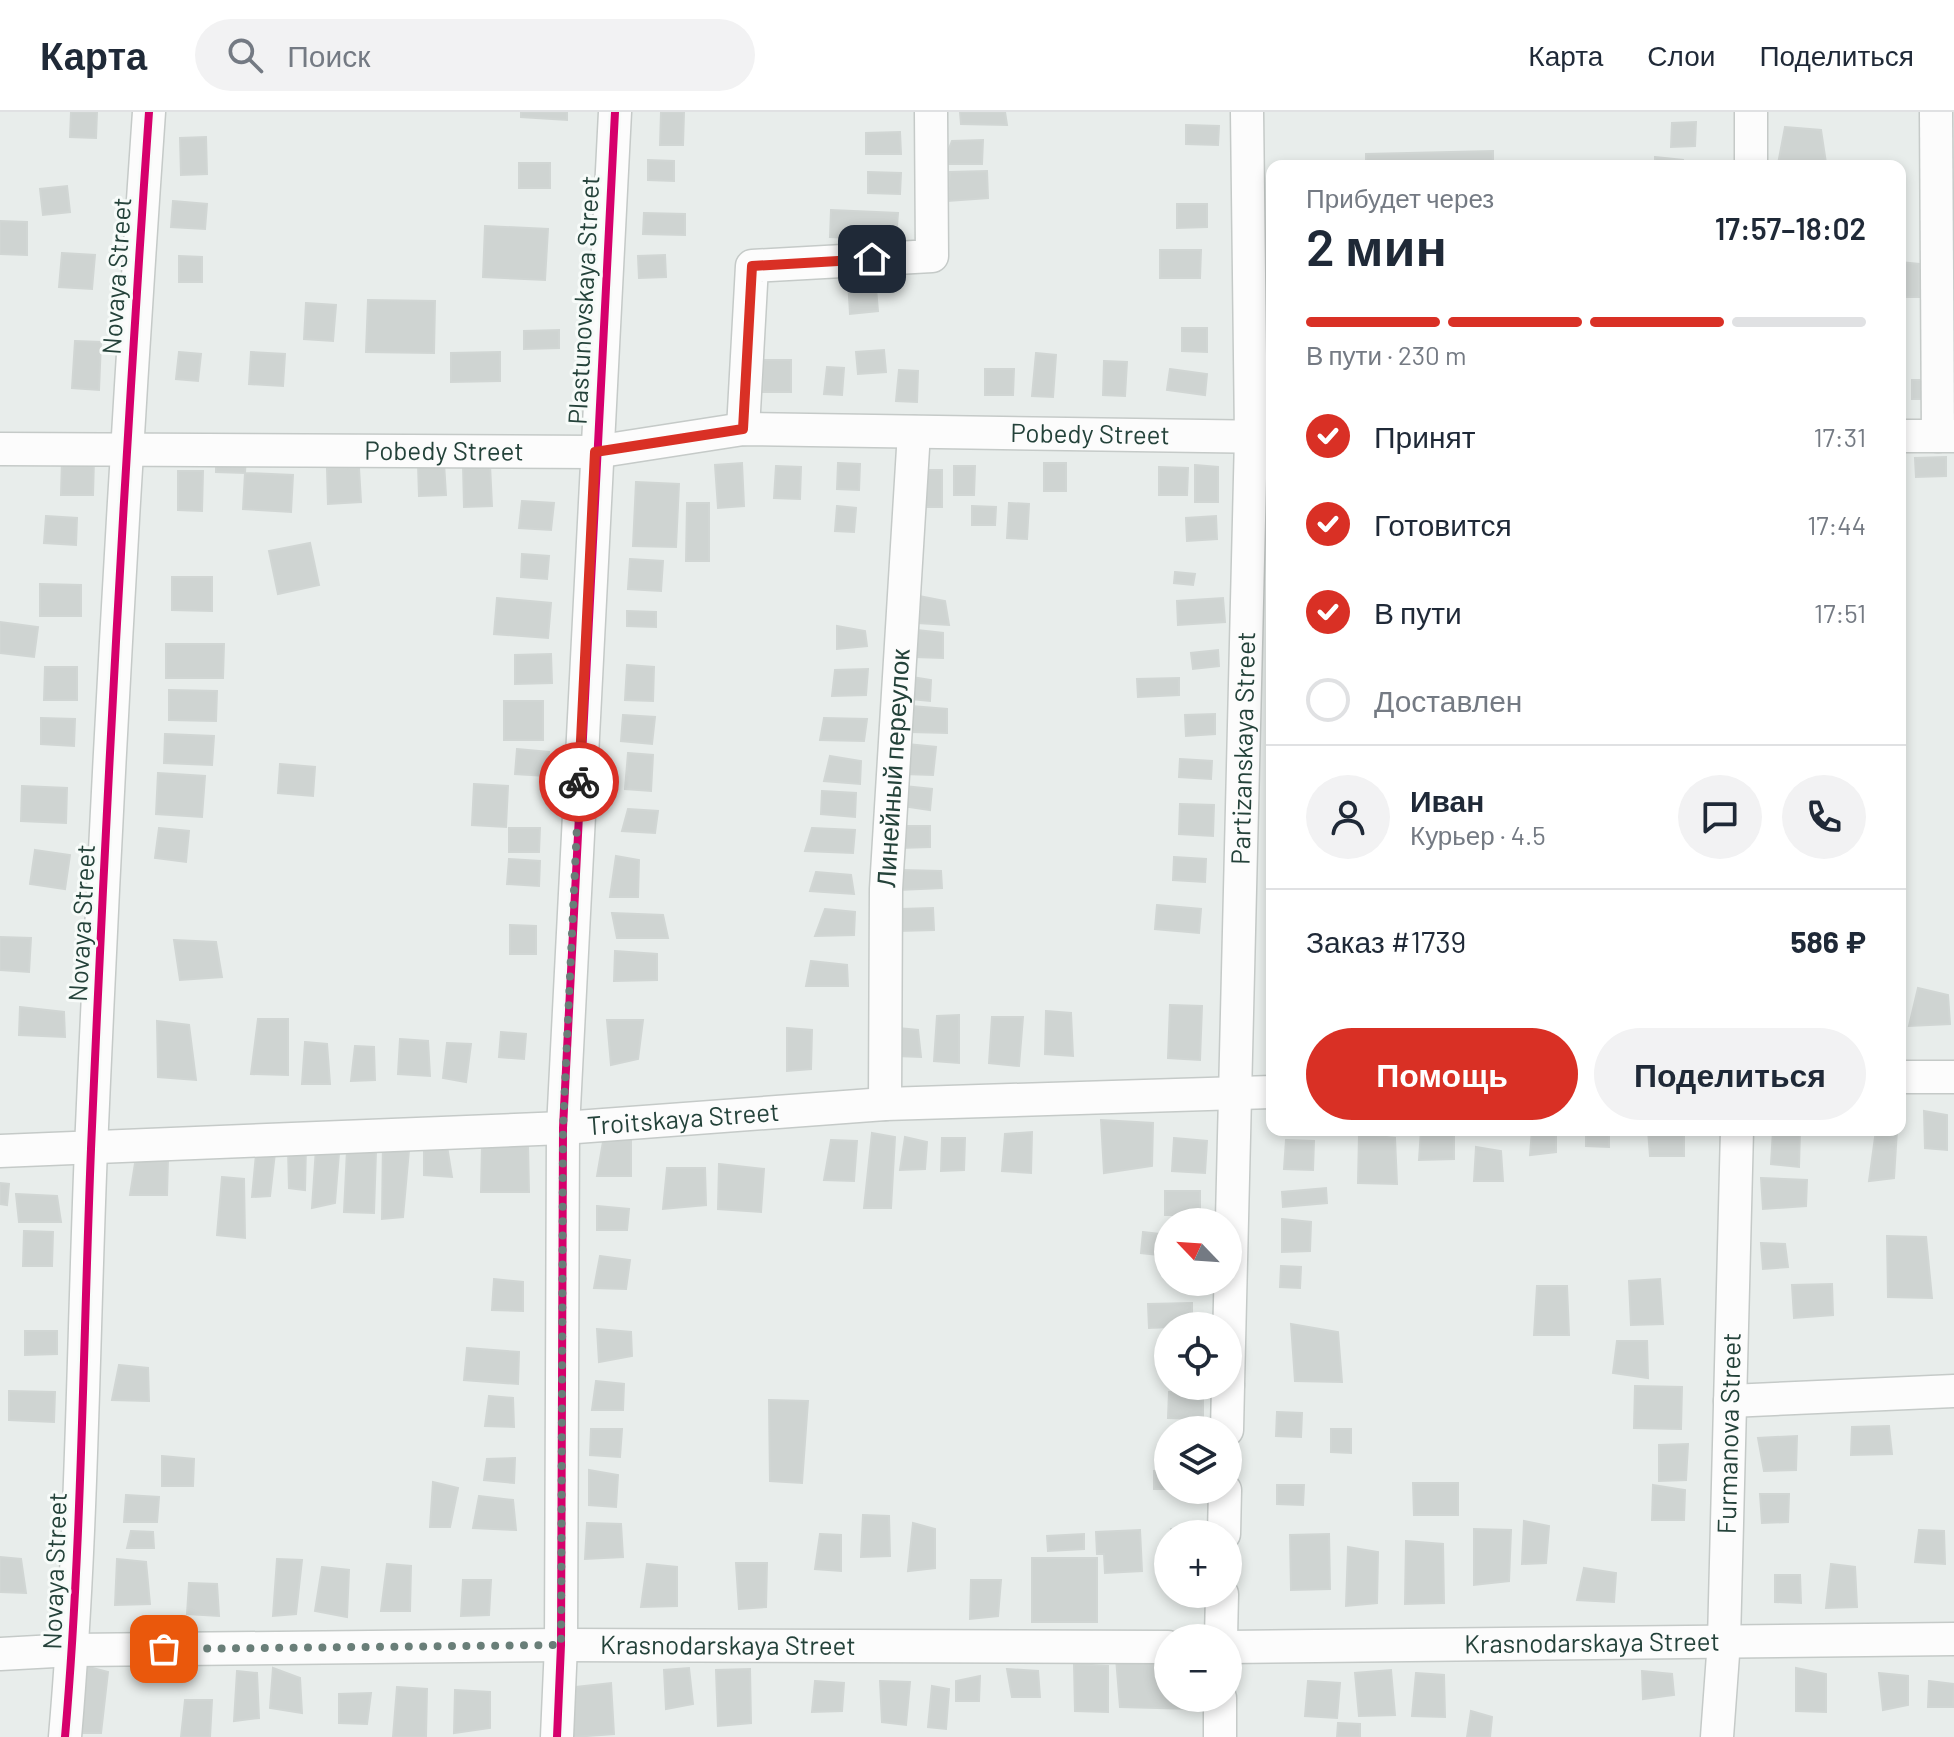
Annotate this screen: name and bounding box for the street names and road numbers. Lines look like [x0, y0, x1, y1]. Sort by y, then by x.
street label: Plastunovskaya Street [561, 175, 605, 425]
street label: Novaya Street [95, 196, 136, 356]
street label: Pobedy Street [1010, 416, 1170, 449]
street label: Pobedy Street [364, 434, 524, 466]
street label: Partizanskaya Street [1224, 631, 1260, 865]
street label: Линейный переулок [869, 647, 915, 888]
street label: Novaya Street [61, 843, 100, 1002]
street label: Troitskaya Street [586, 1095, 780, 1140]
street label: Furmanova Street [1710, 1332, 1746, 1534]
street label: Novaya Street [35, 1492, 72, 1650]
street label: Krasnodarskaya Street [1464, 1625, 1720, 1658]
street label: Krasnodarskaya Street [600, 1628, 856, 1660]

